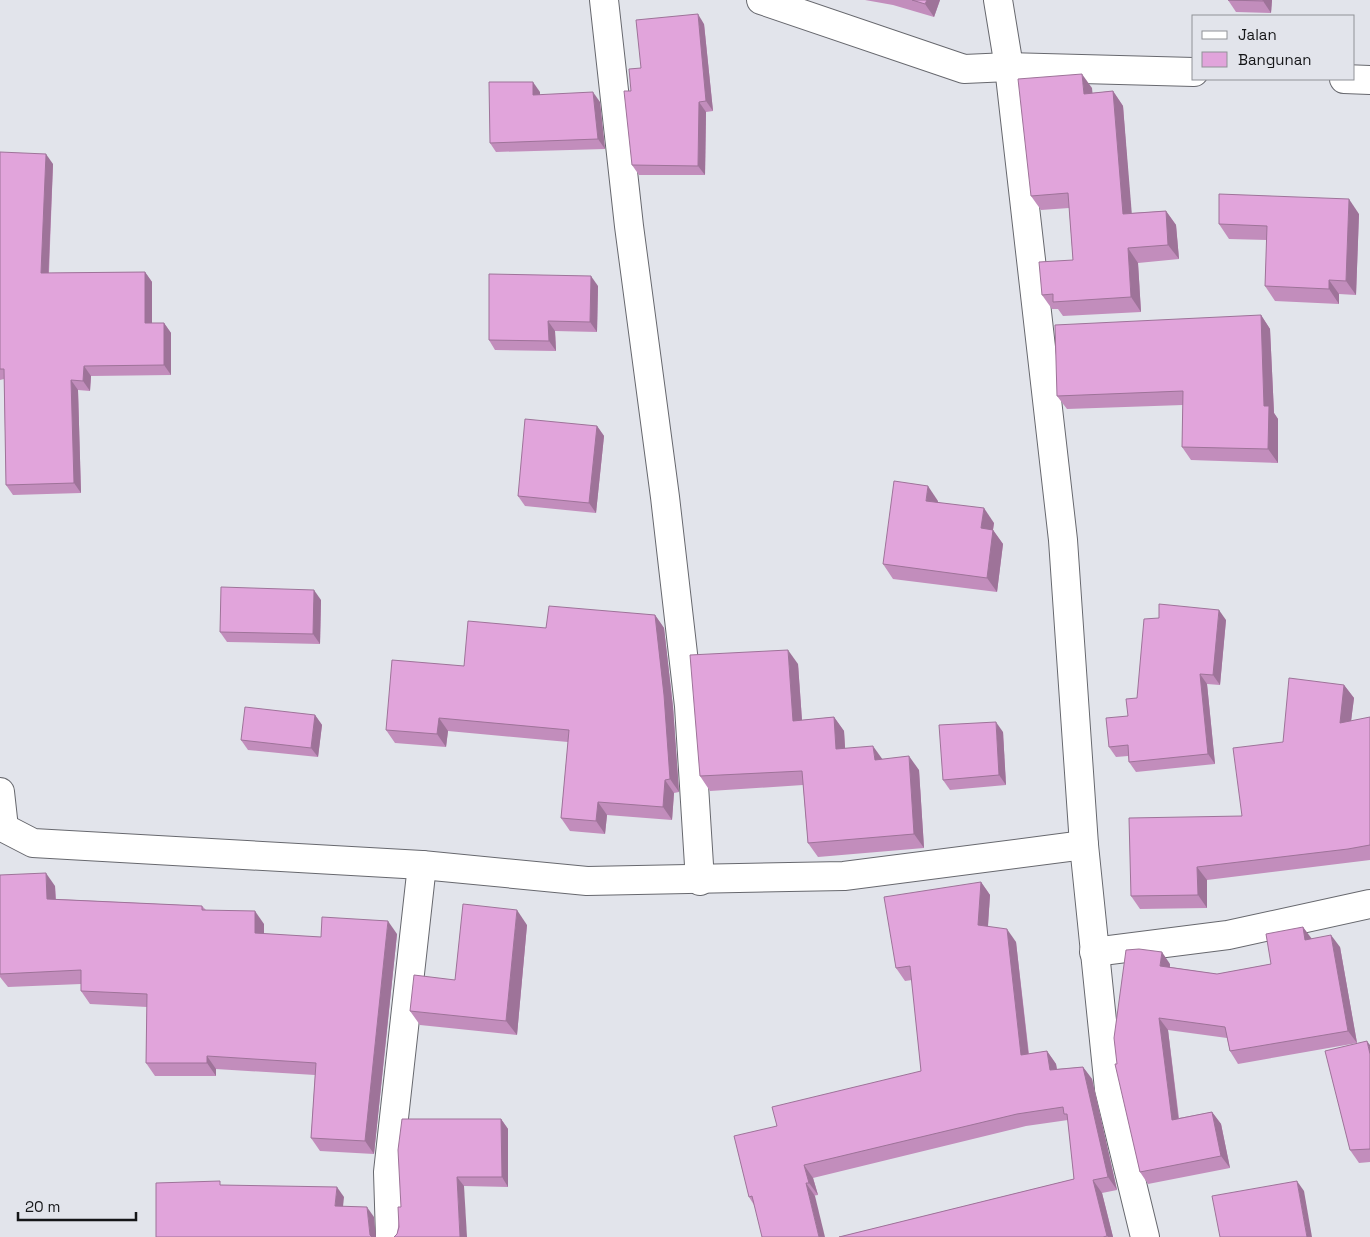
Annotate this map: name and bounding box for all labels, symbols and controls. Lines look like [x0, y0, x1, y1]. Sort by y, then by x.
legend [1192, 15, 1355, 80]
text: Jalan [1238, 25, 1277, 44]
text: Bangunan [1238, 50, 1312, 69]
scale bar [18, 1190, 135, 1222]
text: 20 m [25, 1197, 60, 1216]

